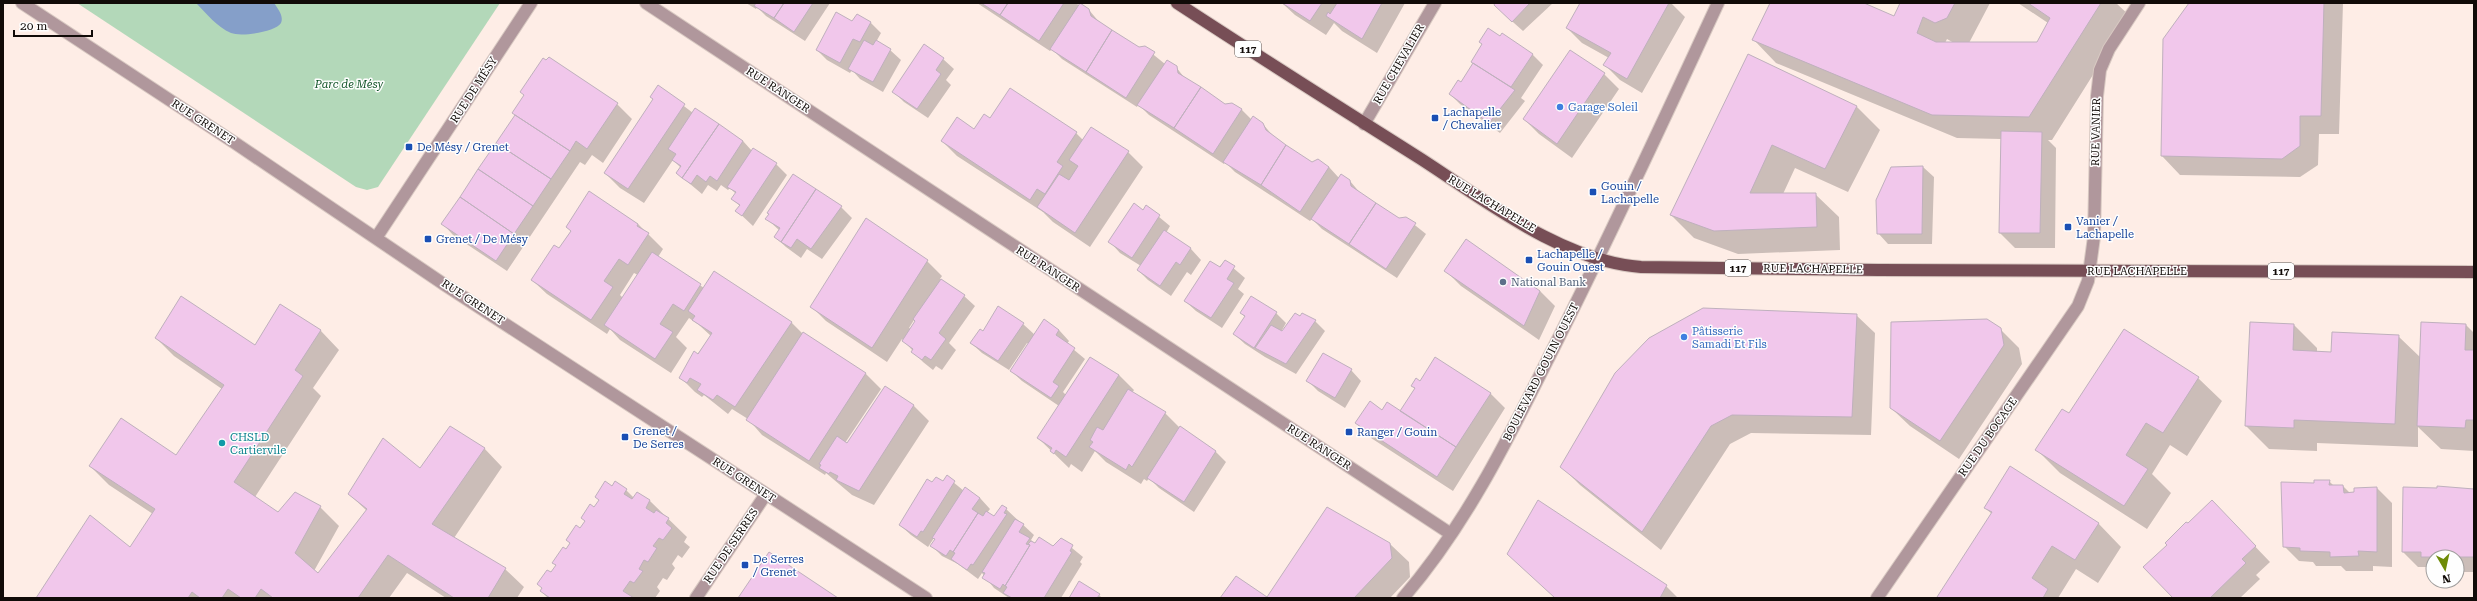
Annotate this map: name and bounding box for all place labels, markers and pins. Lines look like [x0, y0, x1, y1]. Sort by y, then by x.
place label: Garage Soleil [1568, 101, 1639, 114]
marker: Garage Soleil [1555, 102, 1565, 112]
place label: Lachapelle / Chevalier [1442, 106, 1501, 132]
marker: Lachapelle / Chevalier [1430, 113, 1440, 123]
place label: De Mésy / Grenet [417, 141, 509, 154]
marker: De Mésy / Grenet [404, 142, 414, 152]
place label: Gouin / Lachapelle [1601, 180, 1659, 206]
marker: Gouin / Lachapelle [1588, 187, 1598, 197]
place label: Vanier / Lachapelle [2076, 215, 2134, 241]
marker: Vanier / Lachapelle [2063, 222, 2073, 232]
place label: Grenet / De Mésy [436, 233, 528, 246]
marker: Grenet / De Mésy [423, 234, 433, 244]
place label: Lachapelle / Gouin Ouest [1537, 248, 1604, 274]
marker: Lachapelle / Gouin Ouest [1524, 255, 1534, 265]
place label: National Bank [1511, 276, 1586, 289]
marker: National Bank [1498, 277, 1508, 287]
place label: Pâtisserie Samadi Et Fils [1692, 325, 1767, 351]
marker: Pâtisserie Samadi Et Fils [1679, 332, 1689, 342]
place label: Grenet / De Serres [633, 425, 684, 451]
place label: Ranger / Gouin [1357, 426, 1437, 439]
marker: Ranger / Gouin [1344, 427, 1354, 437]
place label: CHSLD Cartiervile [230, 431, 286, 457]
marker: Grenet / De Serres [620, 432, 630, 442]
marker: CHSLD Cartiervile [217, 438, 227, 448]
place label: De Serres / Grenet [752, 553, 804, 579]
marker: De Serres / Grenet [740, 560, 750, 570]

